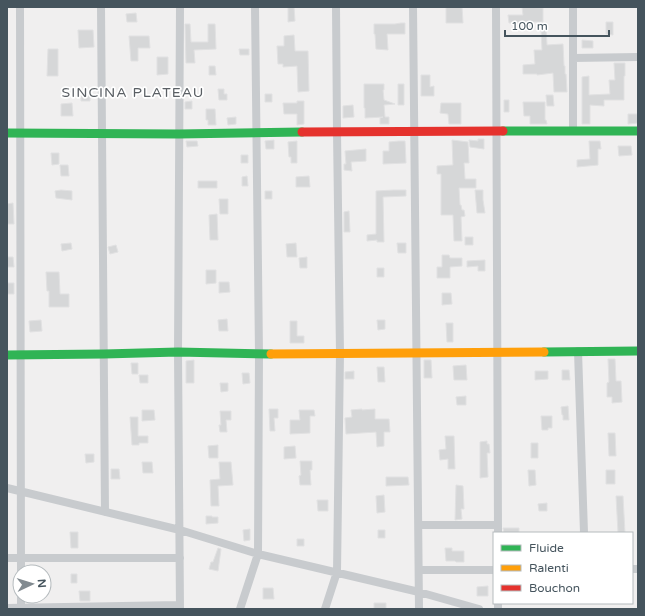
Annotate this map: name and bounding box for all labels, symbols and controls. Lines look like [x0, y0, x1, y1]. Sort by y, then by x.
scale bar [505, 12, 609, 38]
text: 100 m [511, 19, 548, 33]
district label: SINCINA PLATEAU [62, 84, 204, 101]
legend [493, 532, 633, 604]
text: Fluide [529, 541, 564, 555]
text: Ralenti [529, 561, 569, 575]
north arrow [12, 564, 52, 604]
text: N [35, 578, 48, 588]
text: Bouchon [529, 581, 580, 595]

